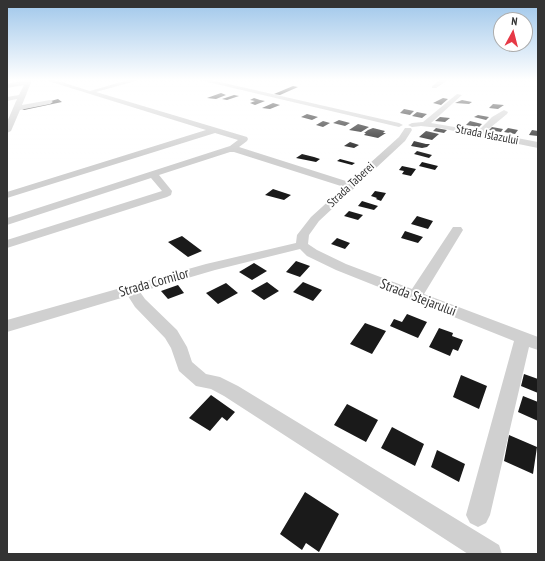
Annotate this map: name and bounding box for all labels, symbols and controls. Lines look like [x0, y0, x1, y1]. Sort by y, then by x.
north arrow [493, 12, 533, 52]
text: N [511, 14, 518, 28]
street label: Strada Islazului [454, 122, 520, 148]
street label: Strada Taberei [324, 160, 378, 210]
street label: Strada Cornilor [117, 265, 191, 301]
street label: Strada Stejarului [377, 276, 459, 320]

